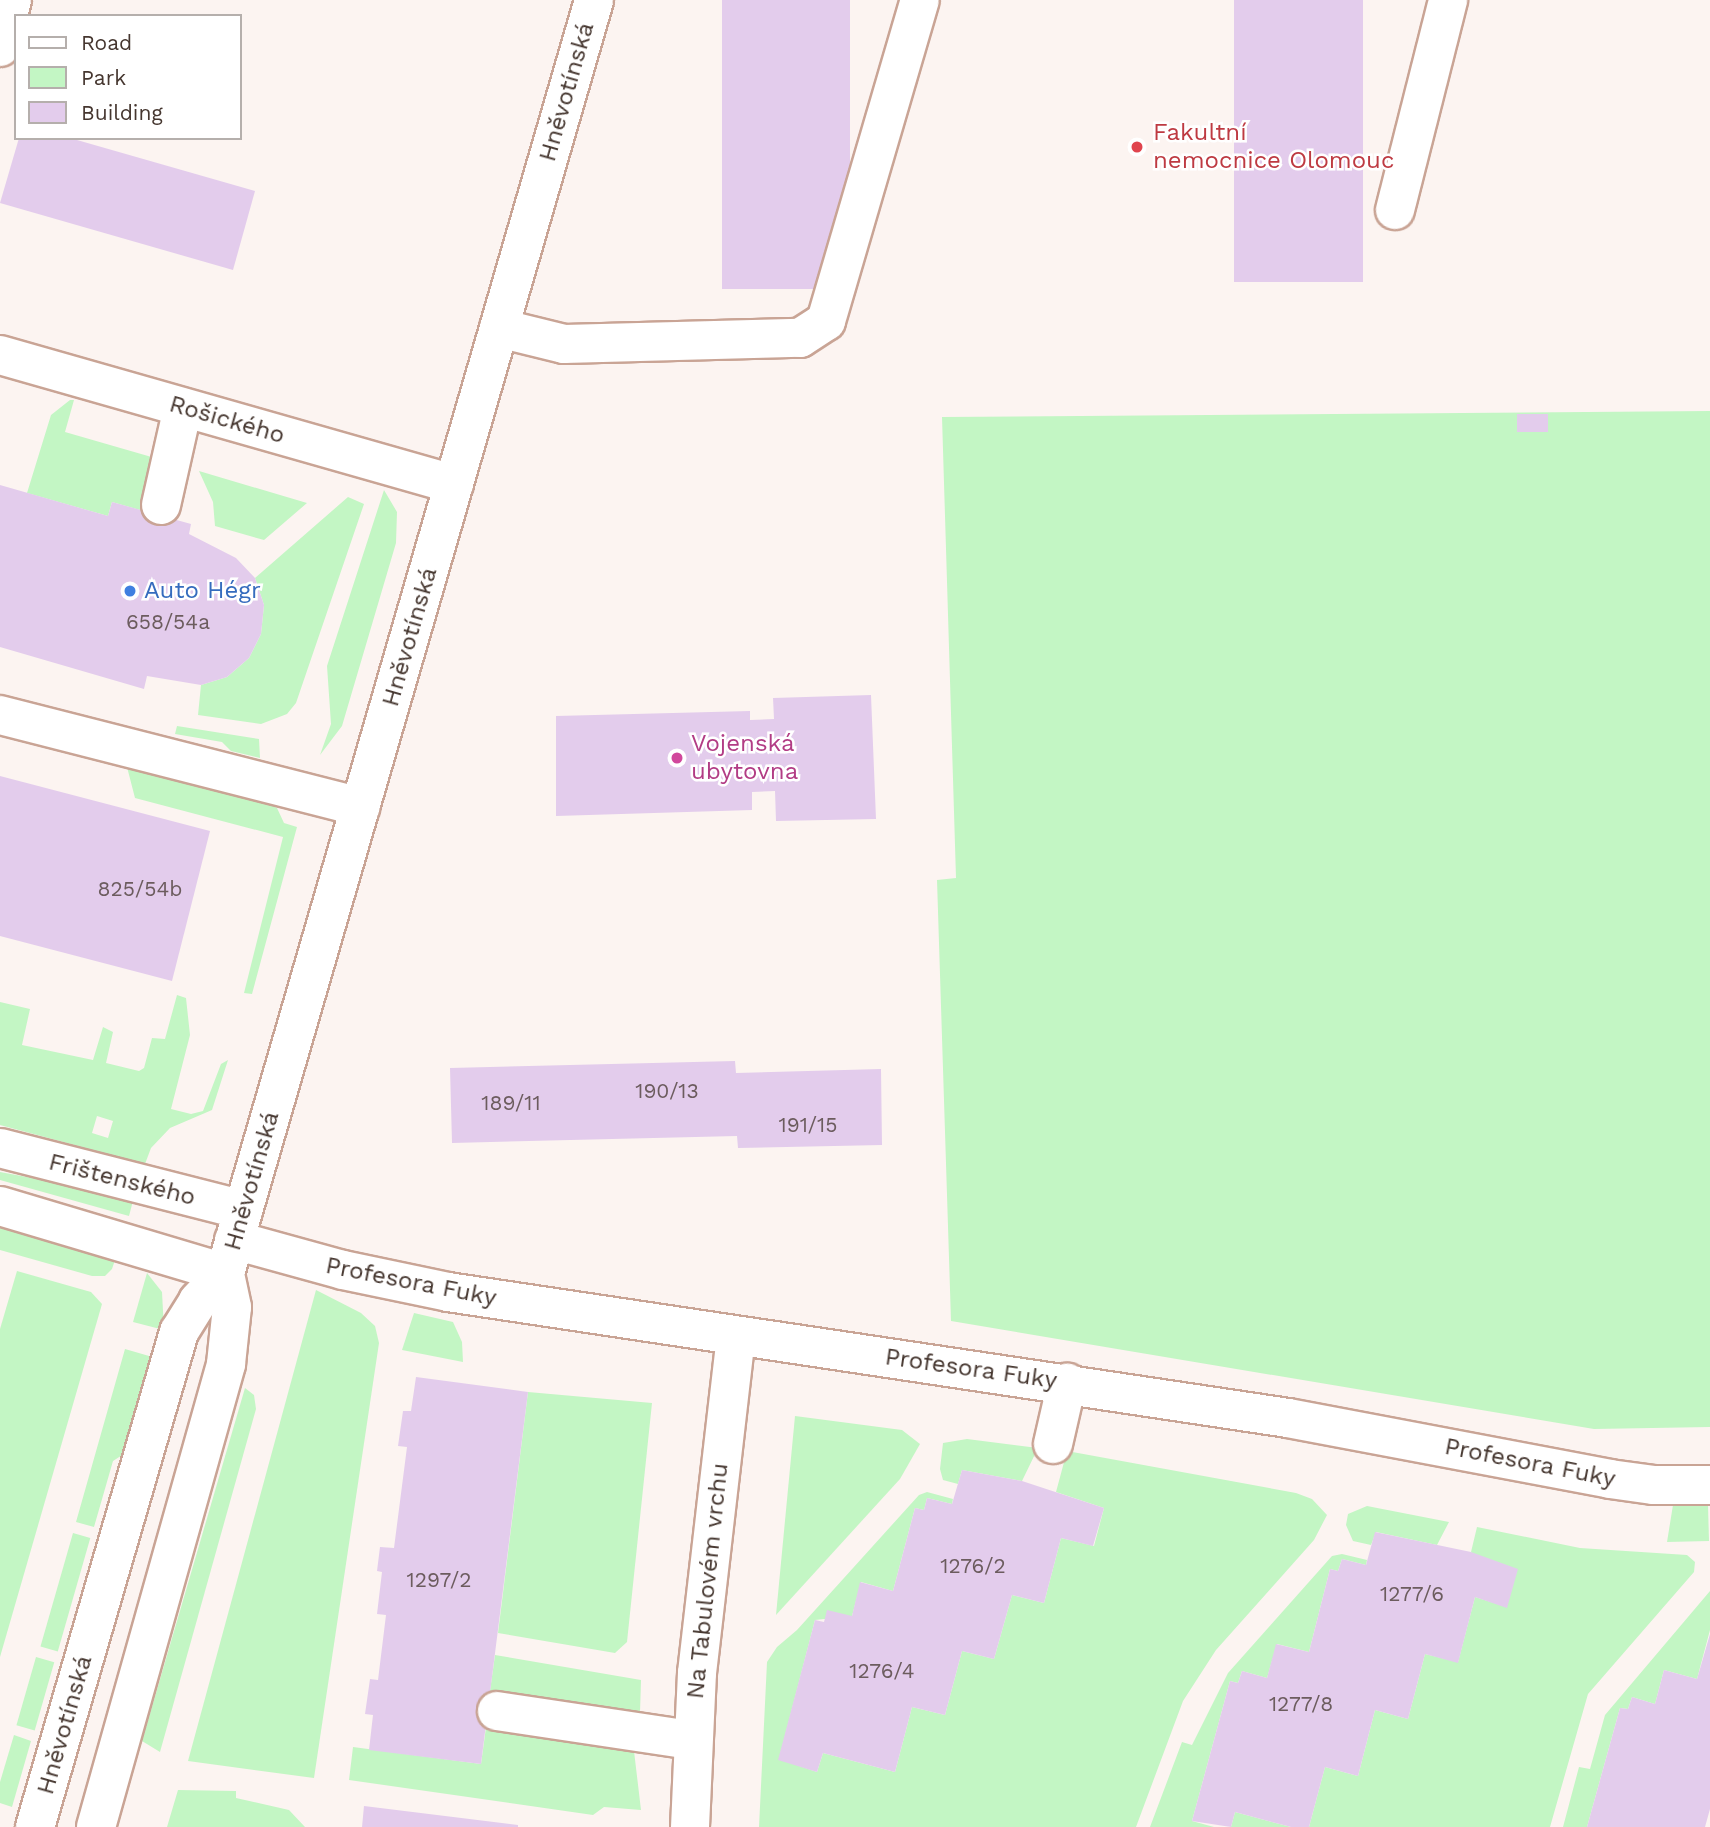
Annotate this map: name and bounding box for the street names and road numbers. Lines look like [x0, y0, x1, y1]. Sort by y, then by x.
street label: Hněvotínská [533, 19, 601, 165]
street label: Rošického [166, 390, 288, 450]
street label: Hněvotínská [376, 564, 444, 710]
street label: Hněvotínská [218, 1108, 286, 1254]
street label: Frištenského [46, 1148, 198, 1212]
street label: Profesora Fuky [323, 1251, 499, 1313]
street label: Profesora Fuky [883, 1343, 1059, 1395]
street label: Profesora Fuky [1442, 1432, 1618, 1494]
street label: Na Tabulovém vrchu [681, 1461, 735, 1701]
street label: Hněvotínská [31, 1652, 99, 1798]

